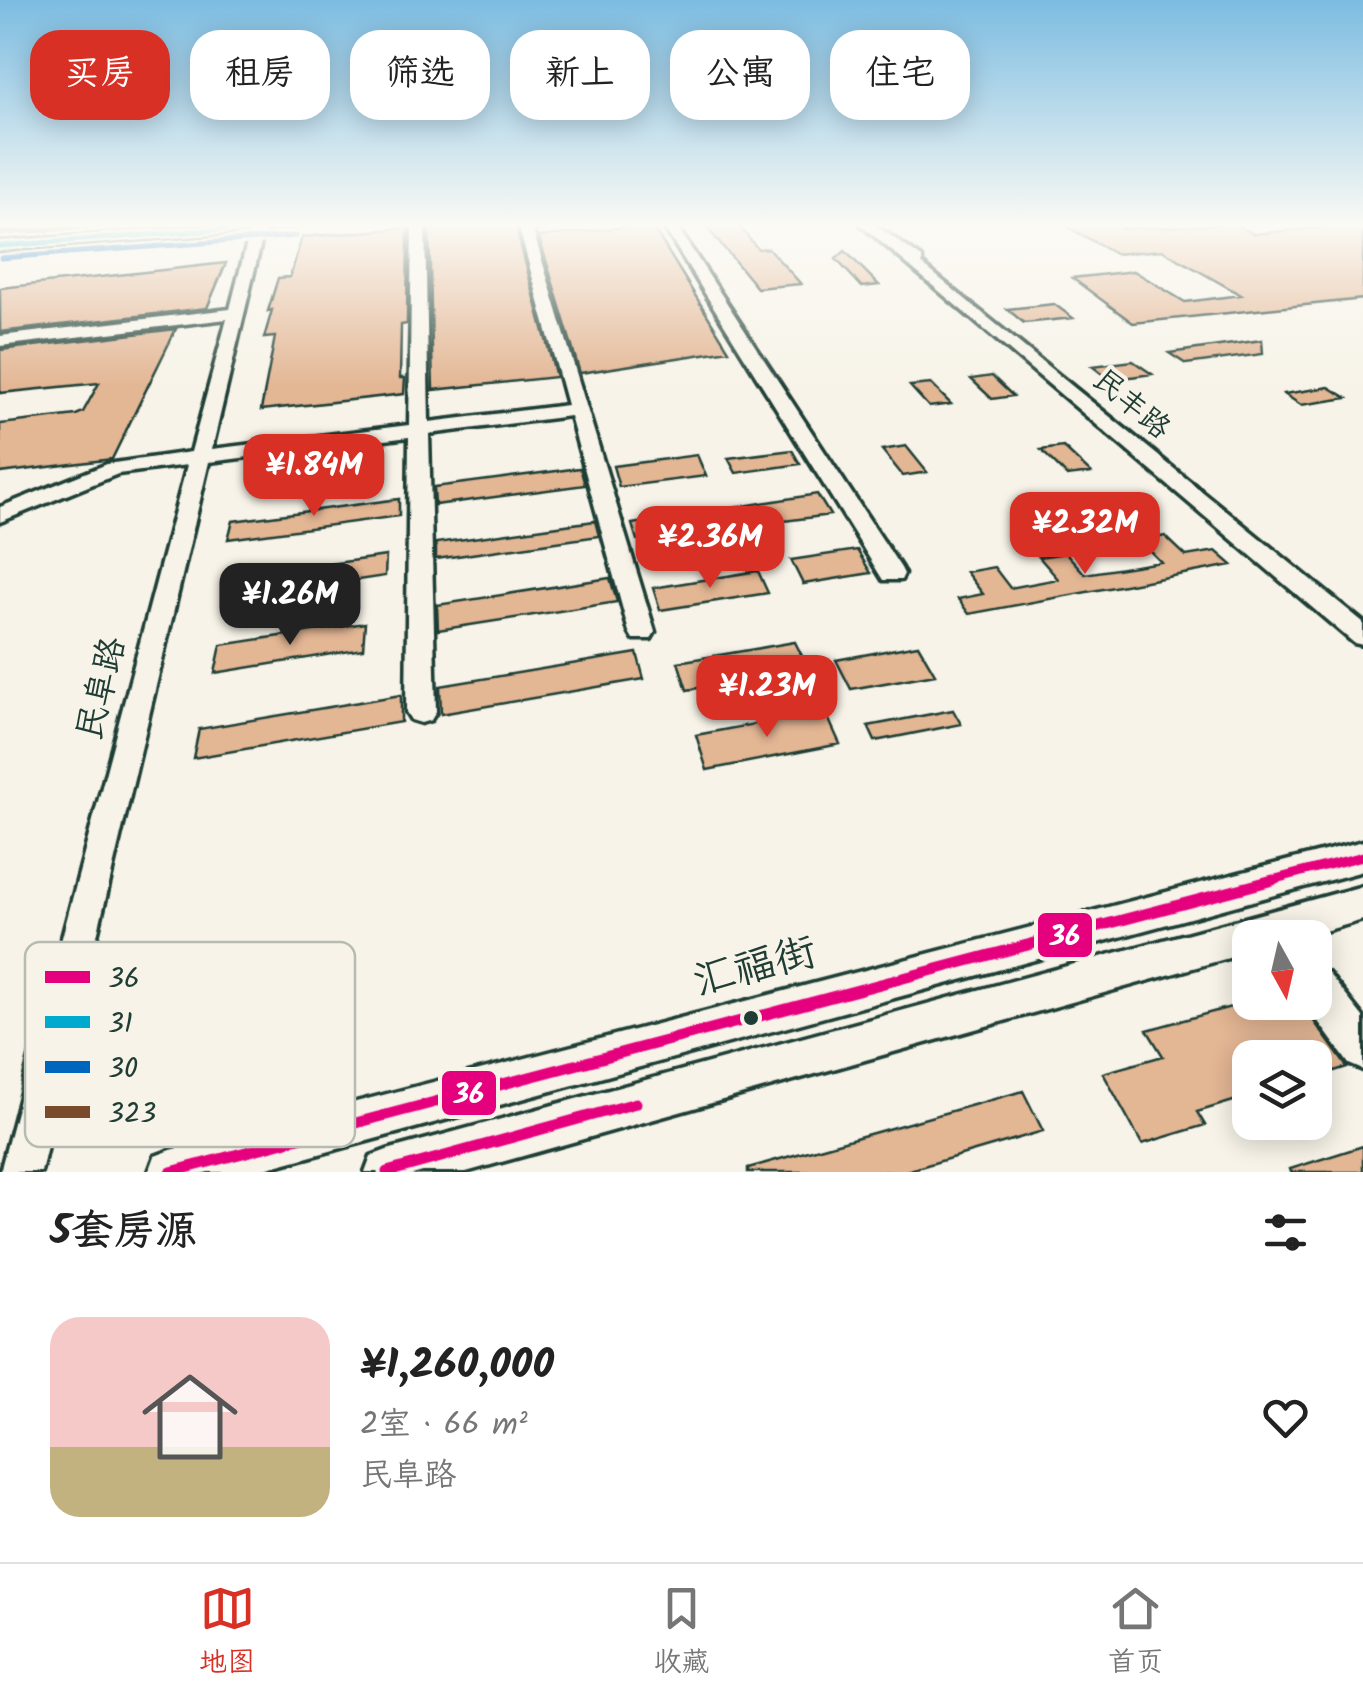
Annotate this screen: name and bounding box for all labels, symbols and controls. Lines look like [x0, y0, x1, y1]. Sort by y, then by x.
chip: 买房 [30, 30, 170, 120]
chip: 租房 [190, 30, 330, 120]
chip: 筛选 [350, 30, 490, 120]
chip: 新上 [510, 30, 650, 120]
chip: 公寓 [670, 30, 810, 120]
chip: 住宅 [830, 30, 970, 120]
street label: 民丰路 [1081, 358, 1181, 452]
pin: ¥1.84M [233, 434, 395, 519]
text: ¥1.84M [265, 441, 363, 492]
pin: ¥2.32M [1004, 492, 1166, 577]
text: ¥2.32M [1032, 499, 1138, 550]
pin: ¥2.36M [629, 506, 791, 591]
text: ¥2.36M [658, 513, 762, 564]
pin: ¥1.26M [209, 563, 371, 648]
text: ¥1.26M [241, 570, 339, 621]
street label: 民阜路 [63, 631, 143, 747]
pin: ¥1.23M [686, 655, 848, 740]
text: ¥1.23M [718, 662, 816, 713]
line badge: 36 [1036, 911, 1094, 959]
text: 36 [1049, 915, 1080, 960]
street label: 汇福街 [685, 919, 825, 1017]
north arrow [1232, 920, 1332, 1020]
map controls [1232, 920, 1332, 1140]
legend [25, 942, 355, 1147]
text: 36 [108, 957, 140, 1002]
text: 31 [108, 1002, 133, 1047]
unlabelled marker [741, 1008, 761, 1028]
button: layers [1232, 1040, 1332, 1140]
text: 30 [108, 1047, 138, 1092]
line badge: 36 [440, 1069, 498, 1117]
text: 36 [453, 1073, 484, 1118]
text: 323 [108, 1092, 156, 1137]
text: 5套房源 [50, 1199, 197, 1266]
icon: filters [1258, 1205, 1313, 1260]
text: ¥1,260,000 [360, 1333, 554, 1400]
icon: home [130, 1357, 250, 1477]
icon: heart [1258, 1390, 1313, 1445]
text: 2室 · 66 m² [360, 1400, 528, 1451]
text: 民阜路 [360, 1451, 456, 1502]
tab: 地图 [199, 1581, 255, 1686]
tab: 收藏 [653, 1581, 710, 1686]
tab: 首页 [1108, 1581, 1164, 1686]

